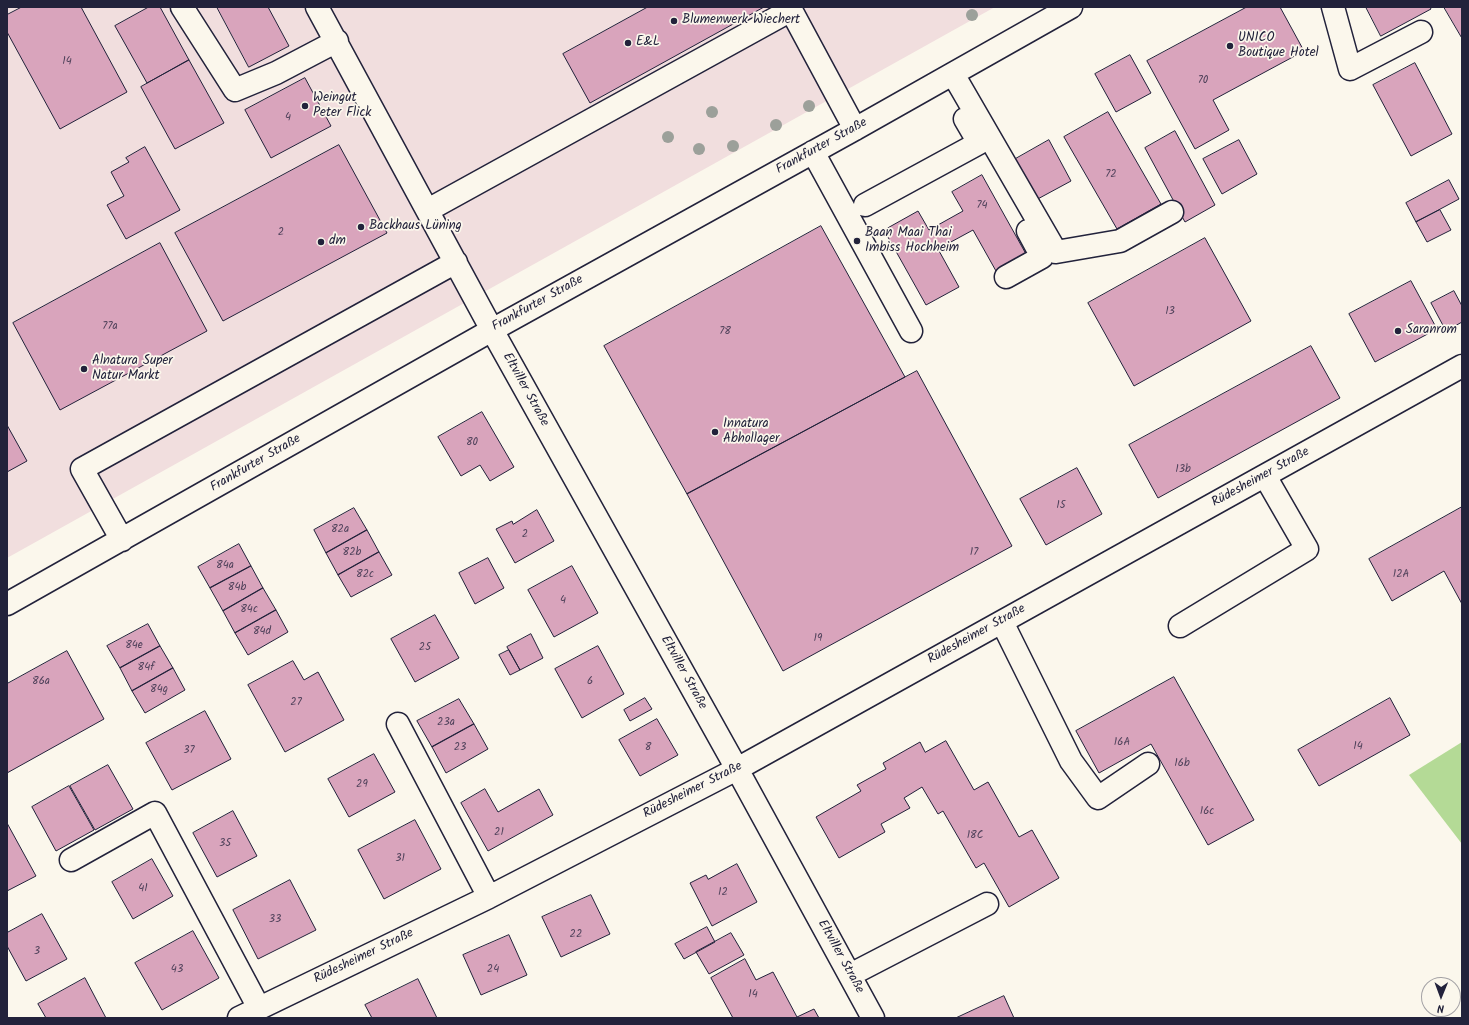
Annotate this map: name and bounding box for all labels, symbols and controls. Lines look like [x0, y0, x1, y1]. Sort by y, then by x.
place label: Blumenwerk Wiechert [682, 13, 800, 29]
marker: Blumenwerk Wiechert [669, 16, 679, 26]
place label: UNICO Boutique Hotel [1238, 31, 1319, 62]
place label: E&L [636, 35, 660, 51]
marker: E&L [623, 38, 633, 48]
marker: UNICO Boutique Hotel [1225, 41, 1235, 51]
house number: 14 [62, 55, 72, 69]
house number: 70 [1198, 74, 1208, 88]
place label: Weingut Peter Flick [313, 91, 371, 122]
marker: Weingut Peter Flick [300, 101, 310, 111]
house number: 4 [285, 111, 291, 125]
street label: Frankfurter Straße [774, 115, 870, 179]
house number: 72 [1105, 168, 1117, 182]
house number: 74 [976, 199, 988, 213]
place label: Backhaus Lüning [369, 219, 462, 235]
marker: Backhaus Lüning [356, 222, 366, 232]
house number: 2 [278, 226, 284, 240]
place label: Baan Maai Thai Imbiss Hochheim [865, 226, 959, 257]
place label: dm [329, 234, 346, 250]
marker: Baan Maai Thai Imbiss Hochheim [852, 236, 862, 246]
marker: dm [316, 237, 326, 247]
street label: Frankfurter Straße [490, 272, 586, 336]
house number: 13 [1165, 305, 1175, 319]
house number: 77a [102, 320, 118, 334]
place label: Saranrom [1406, 323, 1457, 339]
house number: 78 [719, 325, 731, 339]
marker: Saranrom [1393, 326, 1403, 336]
street label: Eltviller Straße [498, 350, 552, 430]
place label: Alnatura Super Natur Markt [92, 354, 173, 385]
marker: Alnatura Super Natur Markt [79, 364, 89, 374]
place label: Innatura Abhollager [723, 417, 779, 448]
marker: Innatura Abhollager [710, 427, 720, 437]
street label: Frankfurter Straße [208, 432, 304, 496]
house number: 80 [466, 436, 478, 450]
street label: Rüdesheimer Straße [1210, 445, 1312, 511]
house number: 13b [1175, 463, 1191, 477]
house number: 15 [1056, 499, 1066, 513]
house number: 82a [331, 523, 349, 537]
house number: 2 [522, 528, 528, 542]
house number: 82b [343, 546, 361, 560]
house number: 17 [970, 546, 978, 560]
house number: 84a [216, 559, 234, 573]
house number: 82c [356, 568, 374, 582]
house number: 12A [1393, 568, 1409, 582]
house number: 84b [228, 581, 246, 595]
house number: 4 [560, 594, 566, 608]
street label: Rüdesheimer Straße [926, 602, 1028, 668]
house number: 84c [240, 603, 258, 617]
house number: 84d [253, 625, 271, 639]
house number: 19 [814, 632, 822, 646]
street label: Eltviller Straße [656, 633, 710, 713]
house number: 84e [125, 639, 143, 653]
house number: 25 [419, 641, 431, 655]
house number: 84f [138, 661, 154, 675]
house number: 86a [32, 675, 50, 689]
house number: 6 [587, 675, 593, 689]
house number: 84g [150, 683, 168, 697]
house number: 27 [290, 696, 302, 710]
house number: 23a [437, 716, 455, 730]
house number: 16A [1114, 736, 1130, 750]
house number: 14 [1353, 740, 1363, 754]
house number: 23 [454, 741, 466, 755]
house number: 8 [645, 741, 651, 755]
house number: 37 [183, 744, 195, 758]
house number: 16b [1174, 757, 1190, 771]
street label: Rüdesheimer Straße [641, 759, 745, 823]
house number: 29 [356, 778, 368, 792]
house number: 16c [1200, 805, 1214, 819]
house number: 21 [494, 826, 504, 840]
house number: 18C [967, 829, 983, 843]
house number: 35 [219, 837, 231, 851]
house number: 31 [395, 852, 405, 866]
house number: 41 [138, 882, 148, 896]
house number: 12 [718, 886, 728, 900]
house number: 33 [269, 913, 281, 927]
street label: Eltviller Straße [813, 917, 867, 997]
street label: Rüdesheimer Straße [312, 926, 416, 988]
house number: 22 [570, 928, 582, 942]
house number: 3 [34, 945, 40, 959]
house number: 43 [171, 963, 183, 977]
house number: 24 [487, 963, 499, 977]
north arrow [1421, 977, 1461, 1017]
house number: 14 [748, 988, 758, 1002]
text: N [1437, 999, 1444, 1017]

